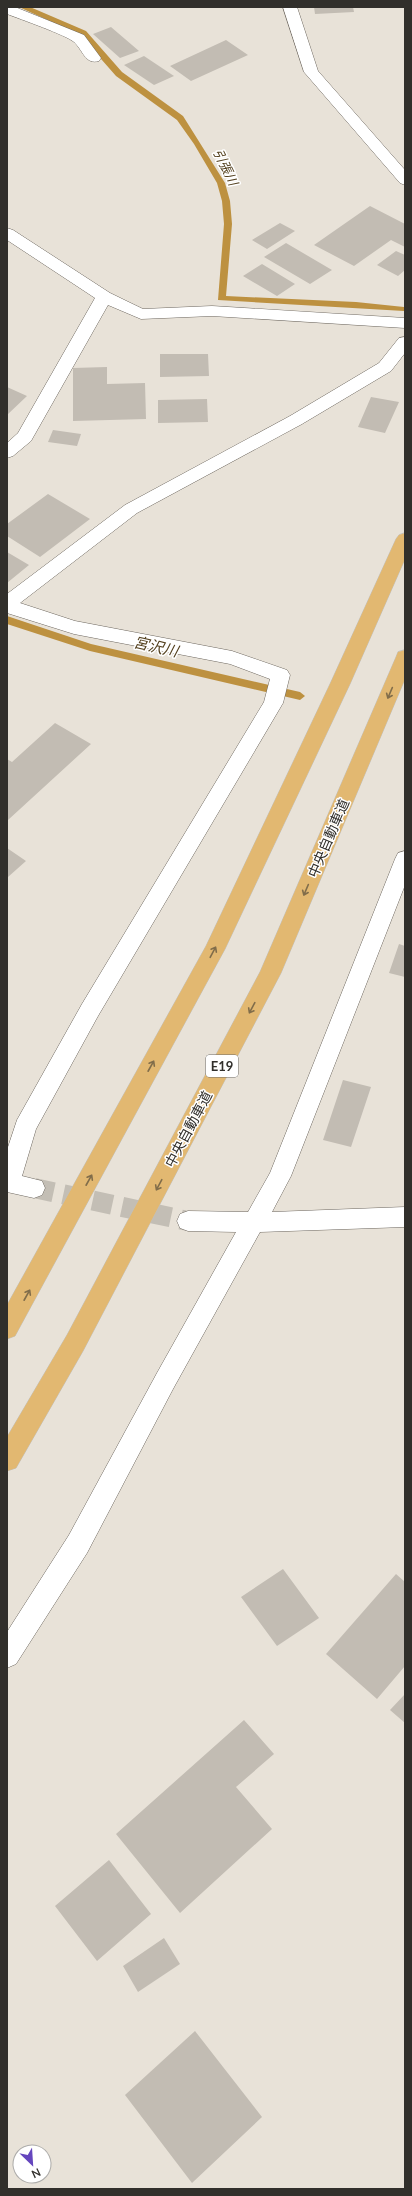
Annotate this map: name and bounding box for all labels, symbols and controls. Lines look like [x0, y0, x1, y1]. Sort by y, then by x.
water label: 引張川 [210, 146, 243, 190]
water label: 宮沢川 [132, 632, 182, 660]
one-way arrow [386, 686, 393, 698]
street label: 中央自動車道 [304, 796, 352, 880]
one-way arrow [302, 883, 309, 895]
one-way arrow [210, 946, 217, 958]
one-way arrow [248, 1002, 255, 1014]
road number: E19 [206, 1055, 238, 1077]
one-way arrow [148, 1060, 155, 1072]
street label: 中央自動車道 [161, 1088, 215, 1170]
one-way arrow [86, 1175, 93, 1187]
one-way arrow [154, 1179, 162, 1191]
one-way arrow [23, 1289, 31, 1301]
north arrow [12, 2144, 52, 2184]
text: N [30, 2166, 43, 2181]

